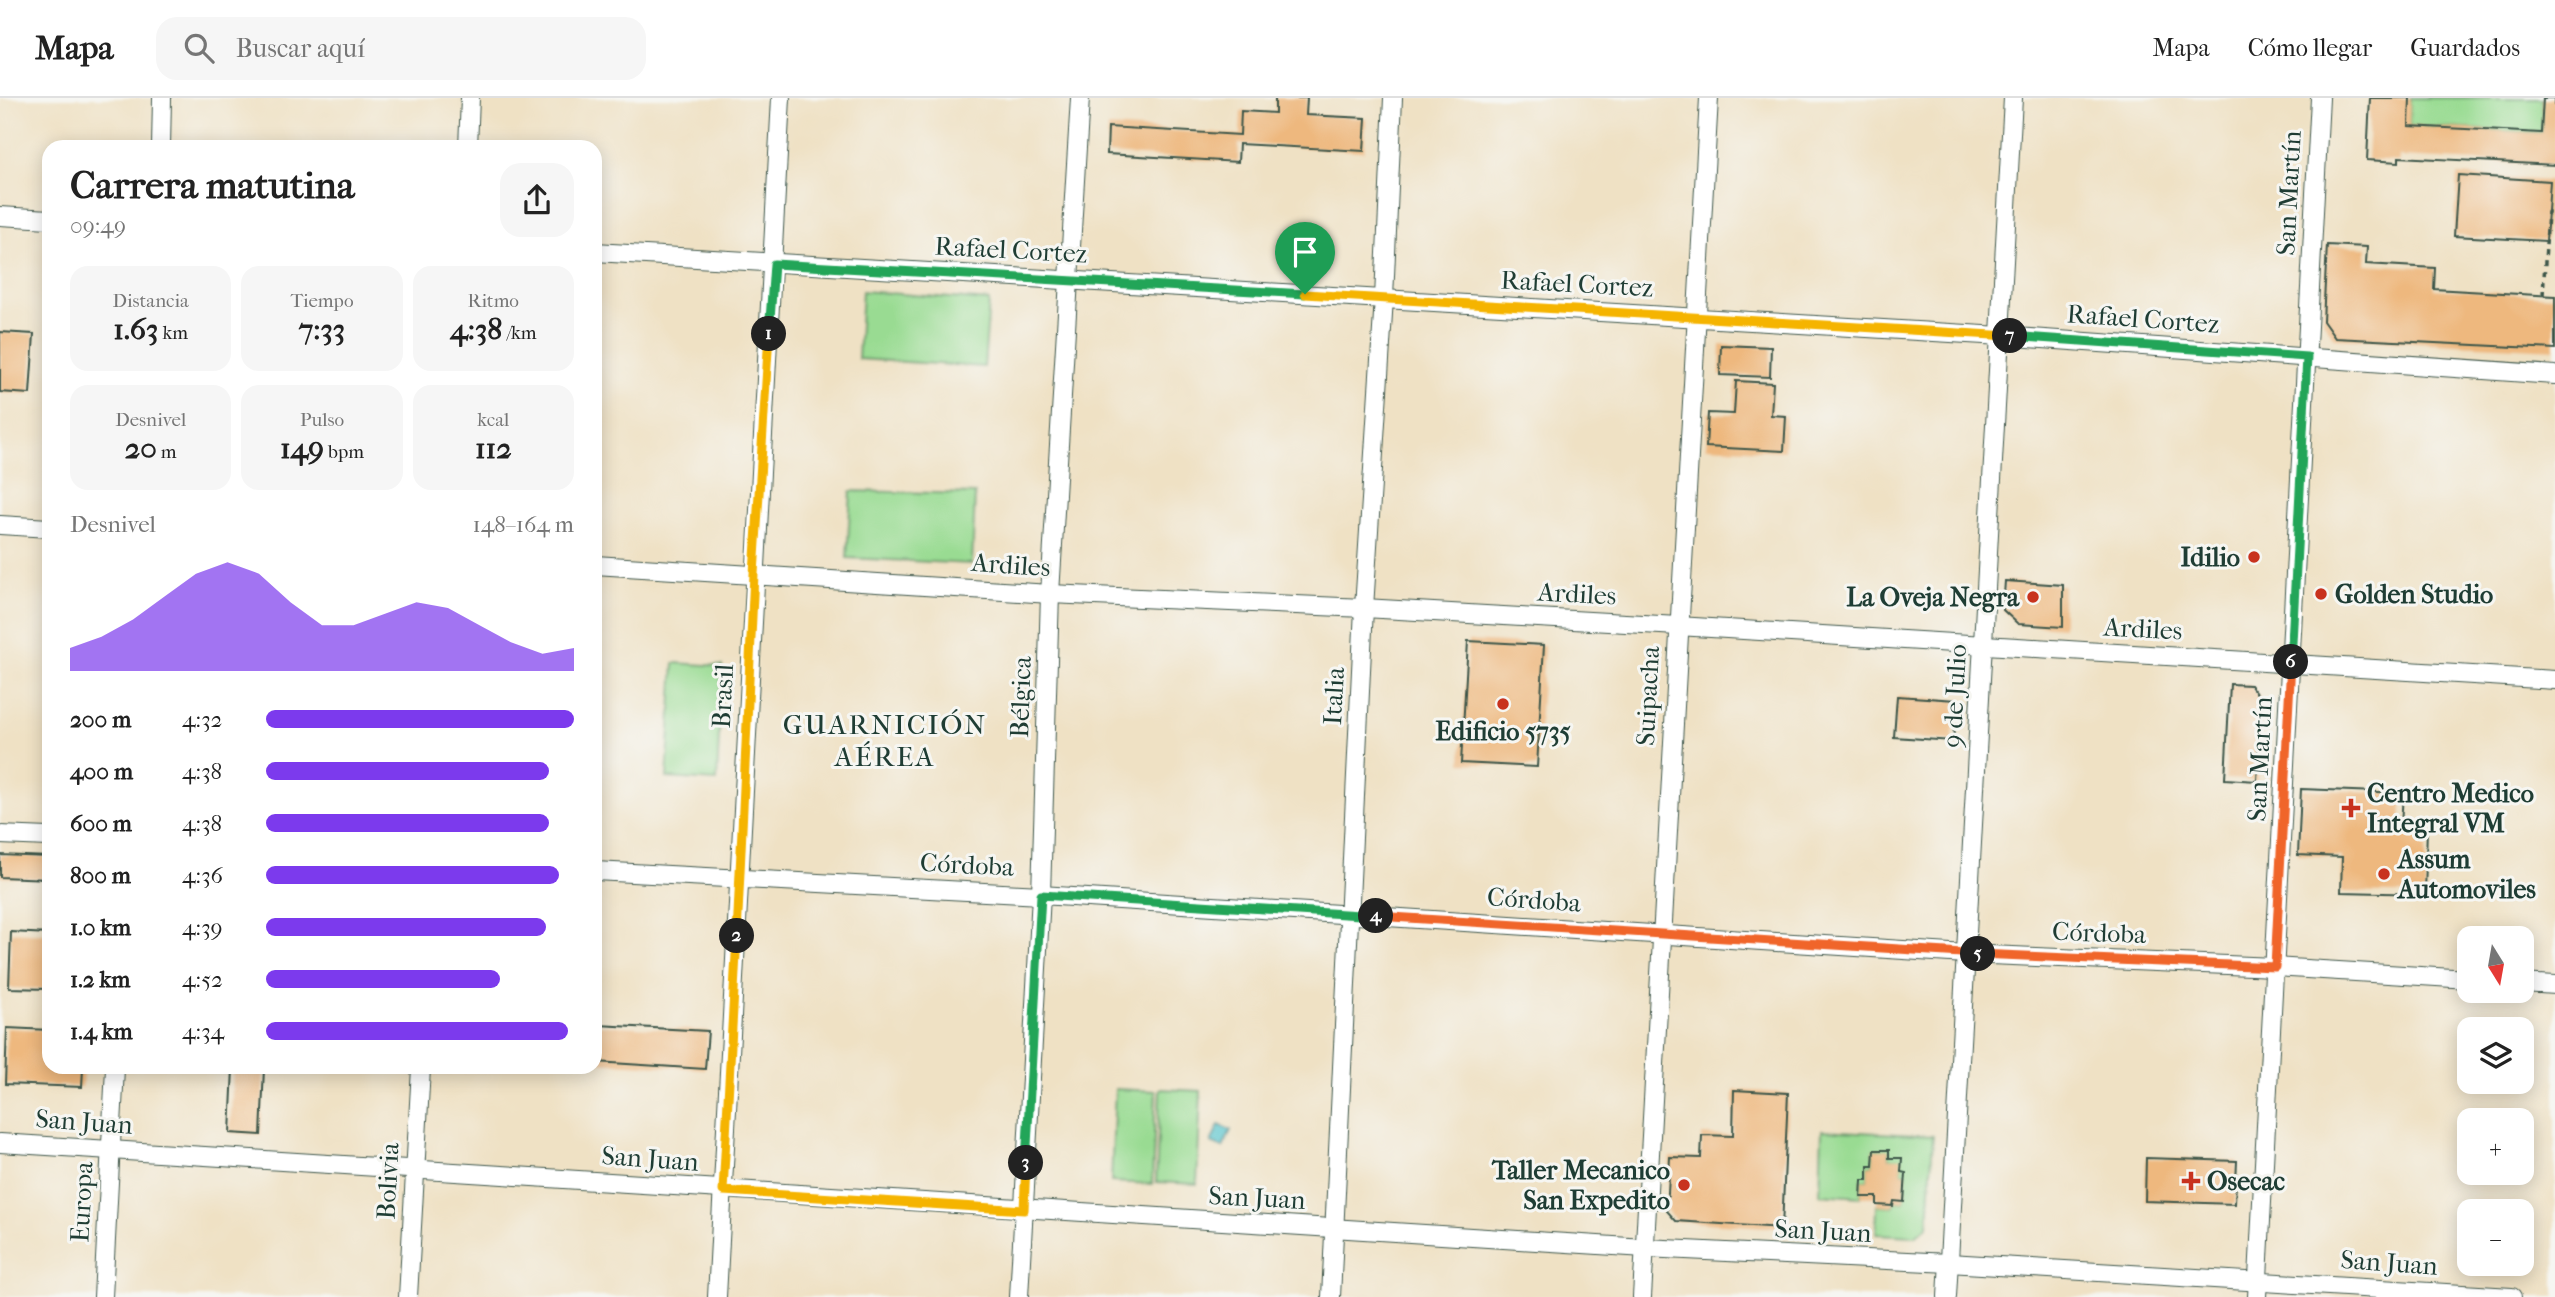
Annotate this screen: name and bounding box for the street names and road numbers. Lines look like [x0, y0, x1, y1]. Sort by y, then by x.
street label: San Martín [2270, 130, 2308, 256]
street label: Rafael Cortez [934, 231, 1088, 269]
street label: Rafael Cortez [1500, 265, 1654, 303]
street label: Rafael Cortez [2066, 298, 2220, 340]
street label: Ardiles [970, 547, 1051, 583]
street label: Ardiles [1536, 576, 1617, 612]
street label: Ardiles [2102, 611, 2183, 647]
street label: 9 de Julio [1937, 643, 1973, 749]
street label: Suipacha [1630, 644, 1666, 747]
street label: Bélgica [1004, 655, 1038, 738]
street label: Brasil [706, 663, 740, 729]
street label: Italia [1317, 665, 1351, 726]
street label: San Martín [2241, 696, 2279, 822]
street label: Córdoba [919, 847, 1016, 883]
street label: Córdoba [1486, 881, 1583, 919]
street label: Córdoba [2051, 916, 2148, 950]
street label: San Juan [34, 1103, 134, 1141]
street label: San Juan [600, 1140, 700, 1178]
street label: Bolivia [371, 1141, 406, 1220]
street label: Europa [64, 1160, 100, 1243]
street label: San Juan [1208, 1180, 1306, 1216]
street label: San Juan [1774, 1213, 1872, 1249]
street label: San Juan [2339, 1244, 2439, 1282]

